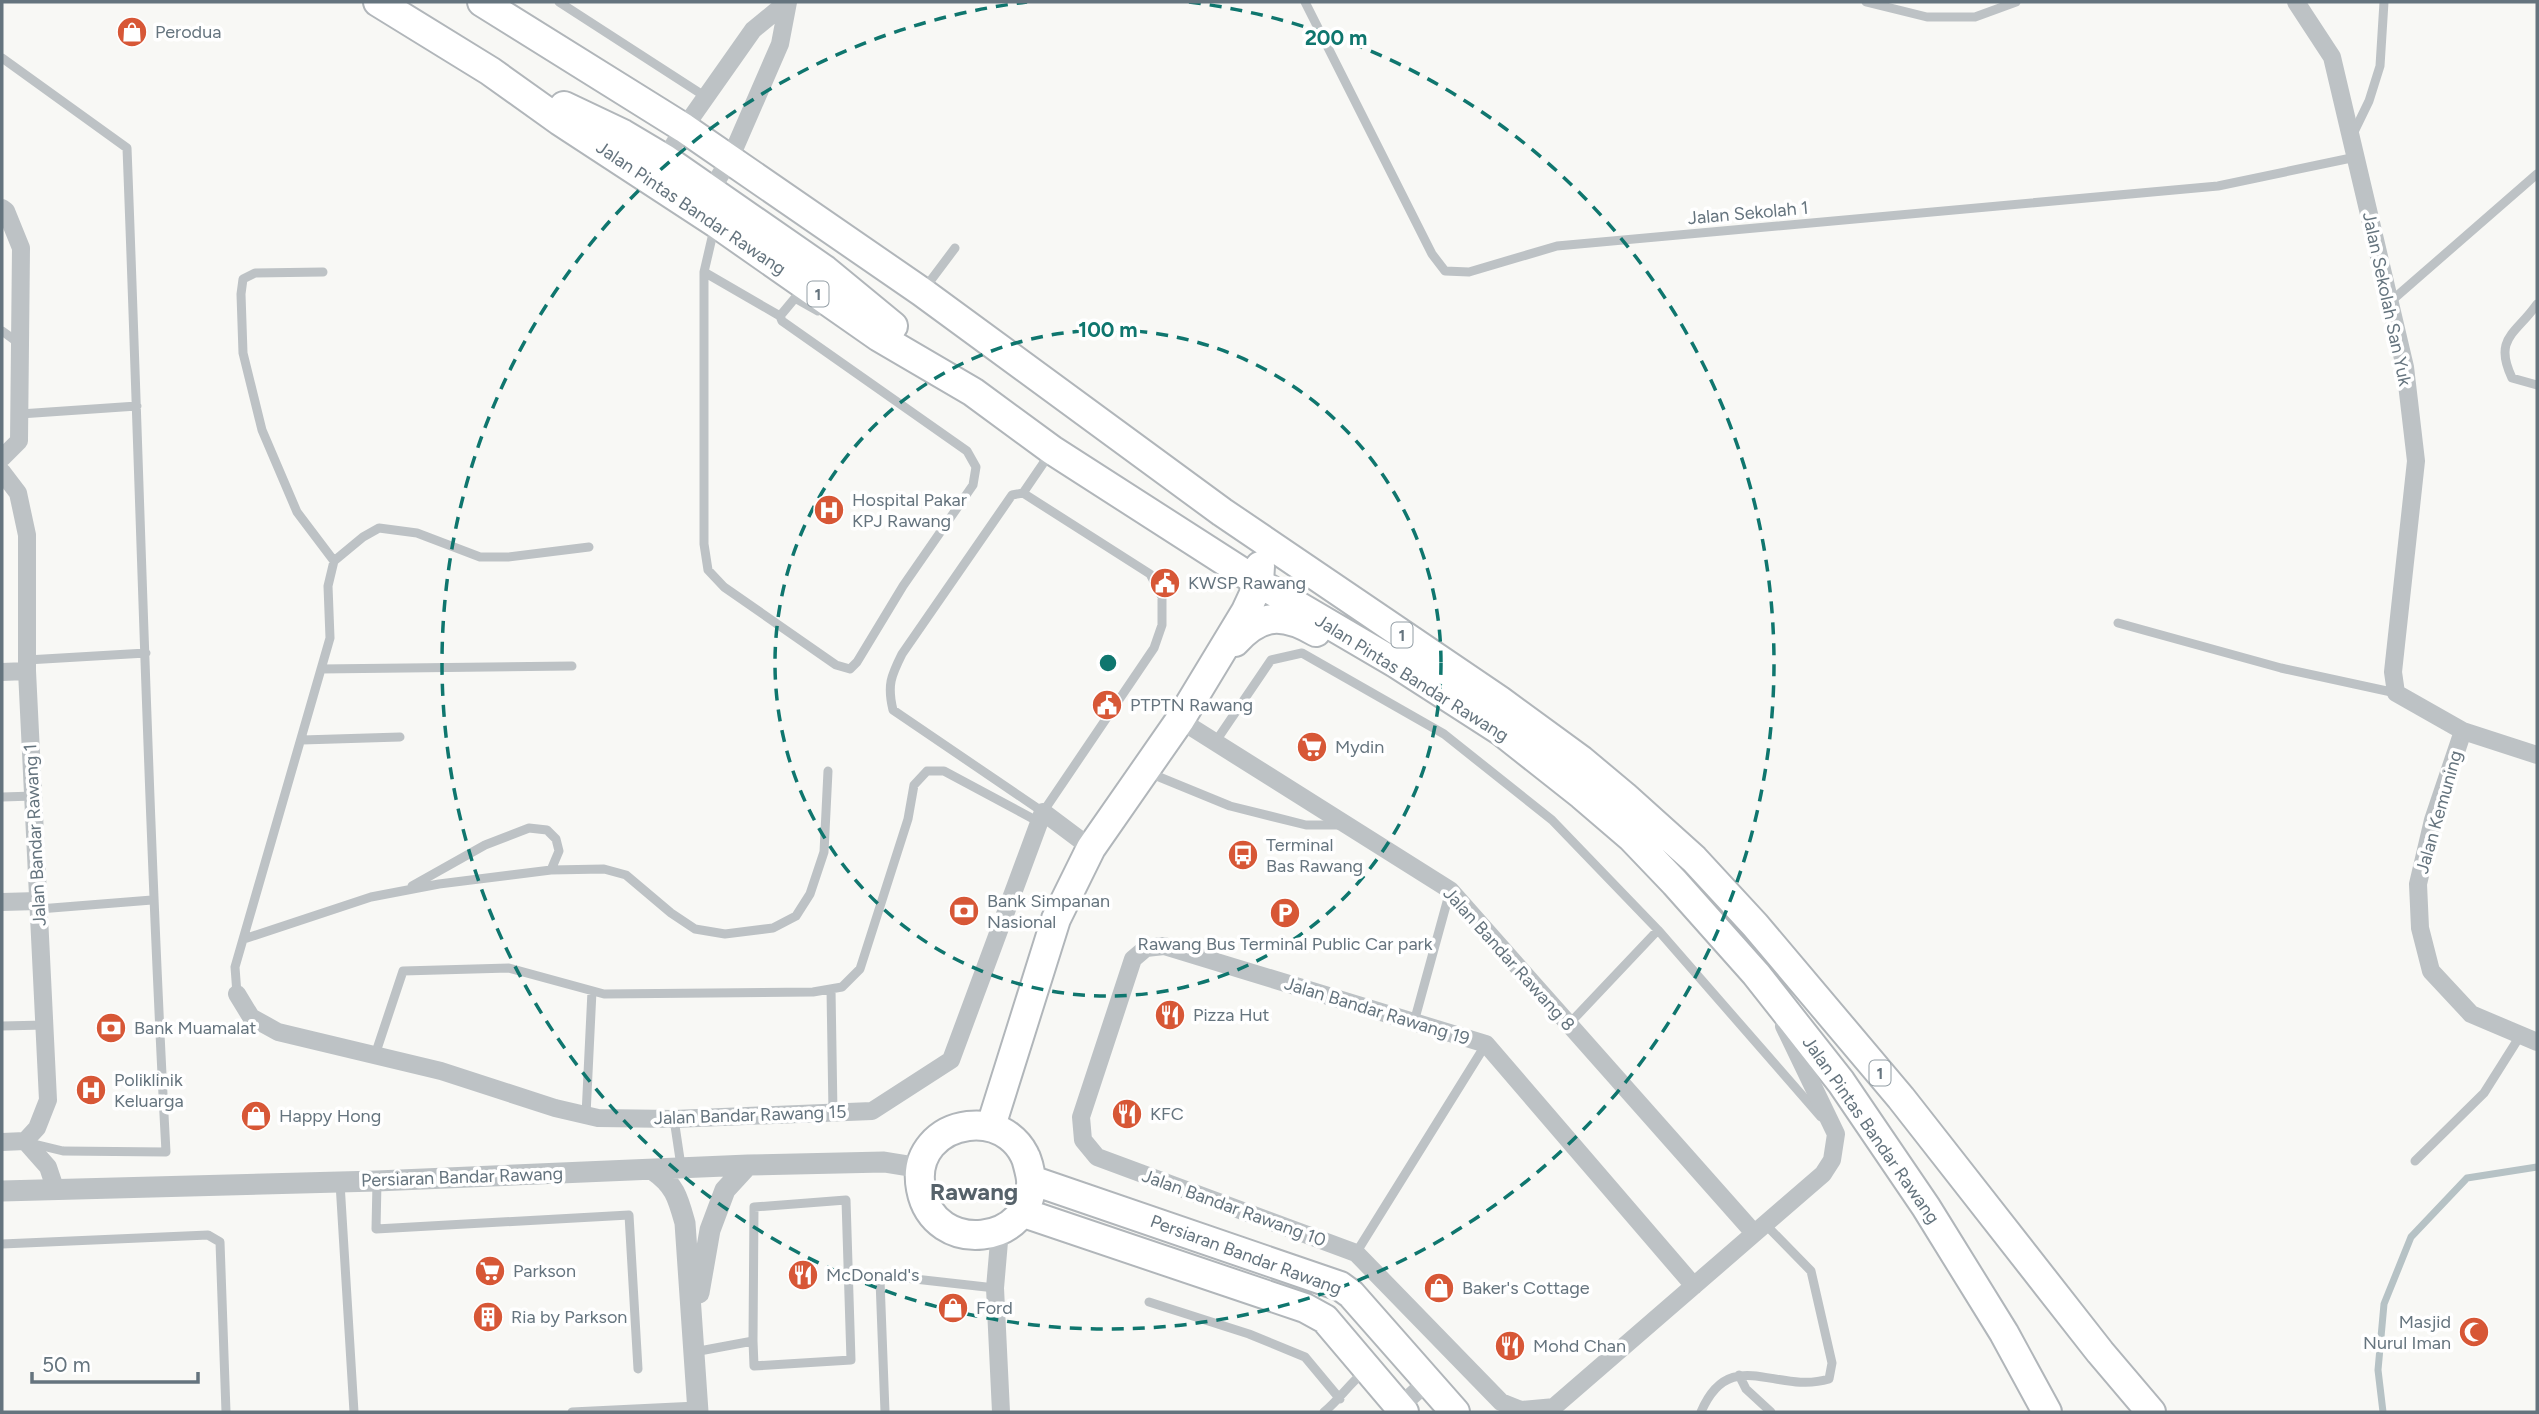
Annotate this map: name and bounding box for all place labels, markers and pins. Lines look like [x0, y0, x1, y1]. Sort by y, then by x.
shop icon: Perodua [115, 15, 149, 49]
place label: Perodua [155, 21, 221, 43]
place label: Hospital Pakar KPJ Rawang [852, 489, 967, 532]
hospital icon: Hospital Pakar KPJ Rawang [812, 493, 846, 527]
public building icon: KWSP Rawang [1148, 566, 1182, 600]
place label: KWSP Rawang [1188, 572, 1306, 594]
centre of rings [1096, 651, 1120, 675]
public building icon: PTPTN Rawang [1090, 688, 1124, 722]
place label: PTPTN Rawang [1130, 694, 1253, 716]
supermarket icon: Mydin [1295, 730, 1329, 764]
place label: Mydin [1335, 736, 1384, 758]
place label: Terminal Bas Rawang [1266, 834, 1363, 877]
bus stop icon: Terminal Bas Rawang [1226, 838, 1260, 872]
place label: Bank Simpanan Nasional [987, 890, 1110, 933]
bank icon: Bank Simpanan Nasional [947, 894, 981, 928]
parking icon: Rawang Bus Terminal Public Car park [1268, 896, 1302, 930]
place label: Rawang Bus Terminal Public Car park [1138, 933, 1433, 955]
restaurant icon: Pizza Hut [1153, 998, 1187, 1032]
place label: Pizza Hut [1193, 1004, 1269, 1026]
bank icon: Bank Muamalat [94, 1011, 128, 1045]
place label: Bank Muamalat [134, 1017, 256, 1039]
place label: Poliklinik Keluarga [114, 1069, 184, 1112]
hospital icon: Poliklinik Keluarga [74, 1073, 108, 1107]
restaurant icon: KFC [1110, 1097, 1144, 1131]
shop icon: Happy Hong [239, 1099, 273, 1133]
place label: KFC [1150, 1103, 1184, 1125]
place label: Happy Hong [279, 1105, 381, 1127]
supermarket icon: Parkson [473, 1254, 507, 1288]
restaurant icon: McDonald's [786, 1258, 820, 1292]
place label: Parkson [513, 1260, 576, 1282]
place label: McDonald's [826, 1264, 920, 1286]
shop icon: Baker's Cottage [1422, 1271, 1456, 1305]
place label: Baker's Cottage [1462, 1277, 1590, 1299]
shop icon: Ford [936, 1291, 970, 1325]
place label: Ford [976, 1297, 1013, 1319]
building icon: Ria by Parkson [471, 1300, 505, 1334]
place label: Ria by Parkson [511, 1306, 627, 1328]
place label: Masjid Nurul Iman [2363, 1311, 2451, 1354]
mosque icon: Masjid Nurul Iman [2457, 1315, 2491, 1349]
restaurant icon: Mohd Chan [1493, 1329, 1527, 1363]
place label: Mohd Chan [1533, 1335, 1626, 1357]

